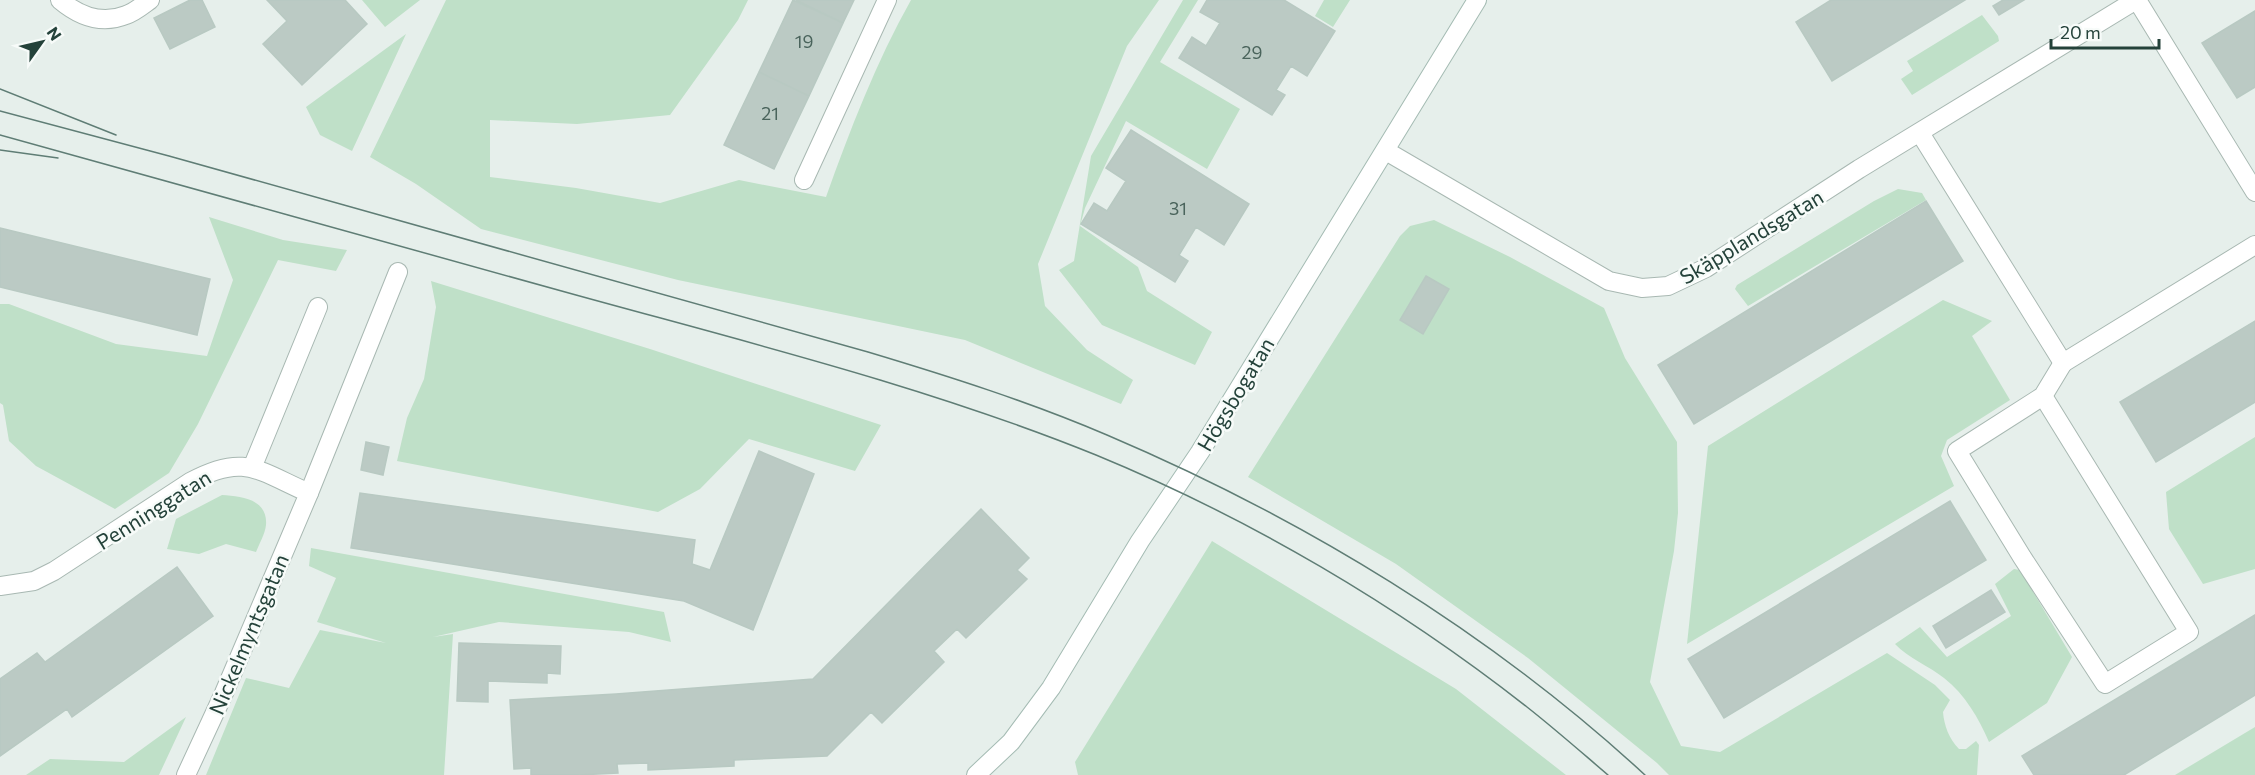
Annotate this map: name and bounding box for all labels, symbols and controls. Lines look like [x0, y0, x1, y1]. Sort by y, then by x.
north arrow [12, 12, 72, 72]
scale bar [2051, 12, 2159, 50]
text: 20 m [2060, 21, 2101, 43]
text: N [44, 23, 66, 44]
house number: 19 [795, 30, 813, 52]
house number: 29 [1242, 41, 1262, 63]
house number: 21 [761, 102, 779, 124]
street label: Skäpplandsgatan [1675, 183, 1827, 289]
house number: 31 [1169, 197, 1187, 219]
street label: Högsbogatan [1191, 333, 1279, 455]
street label: Penninggatan [91, 464, 215, 554]
street label: Nickelmyntsgatan [203, 550, 293, 718]

